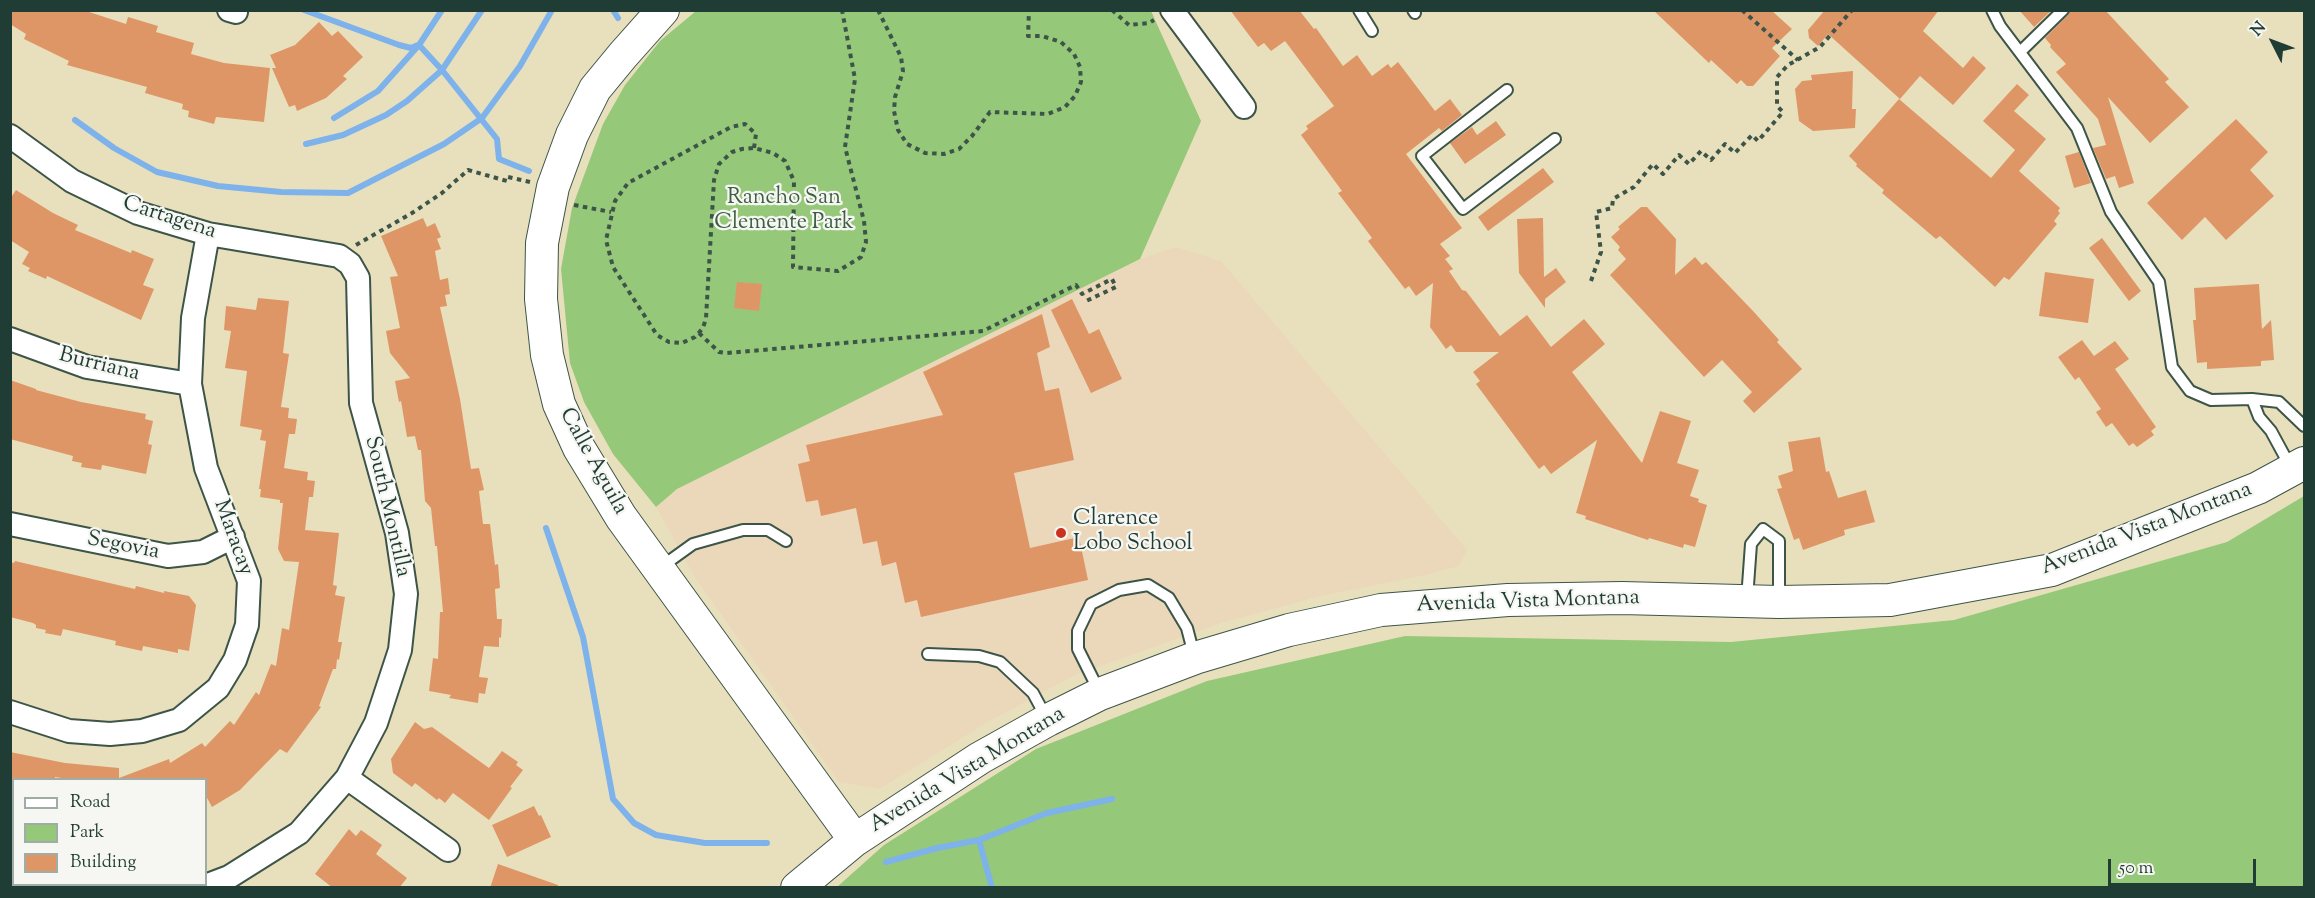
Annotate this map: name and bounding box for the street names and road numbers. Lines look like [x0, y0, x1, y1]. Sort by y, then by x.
street label: Cartagena [119, 191, 219, 247]
street label: Burriana [56, 343, 142, 389]
street label: Calle Aguila [552, 404, 632, 520]
street label: South Montilla [357, 434, 415, 580]
street label: Avenida Vista Montana [2038, 478, 2256, 582]
street label: Maracay [206, 496, 258, 580]
street label: Segovia [85, 527, 161, 567]
street label: Avenida Vista Montana [1416, 586, 1640, 620]
street label: Avenida Vista Montana [865, 702, 1071, 840]

